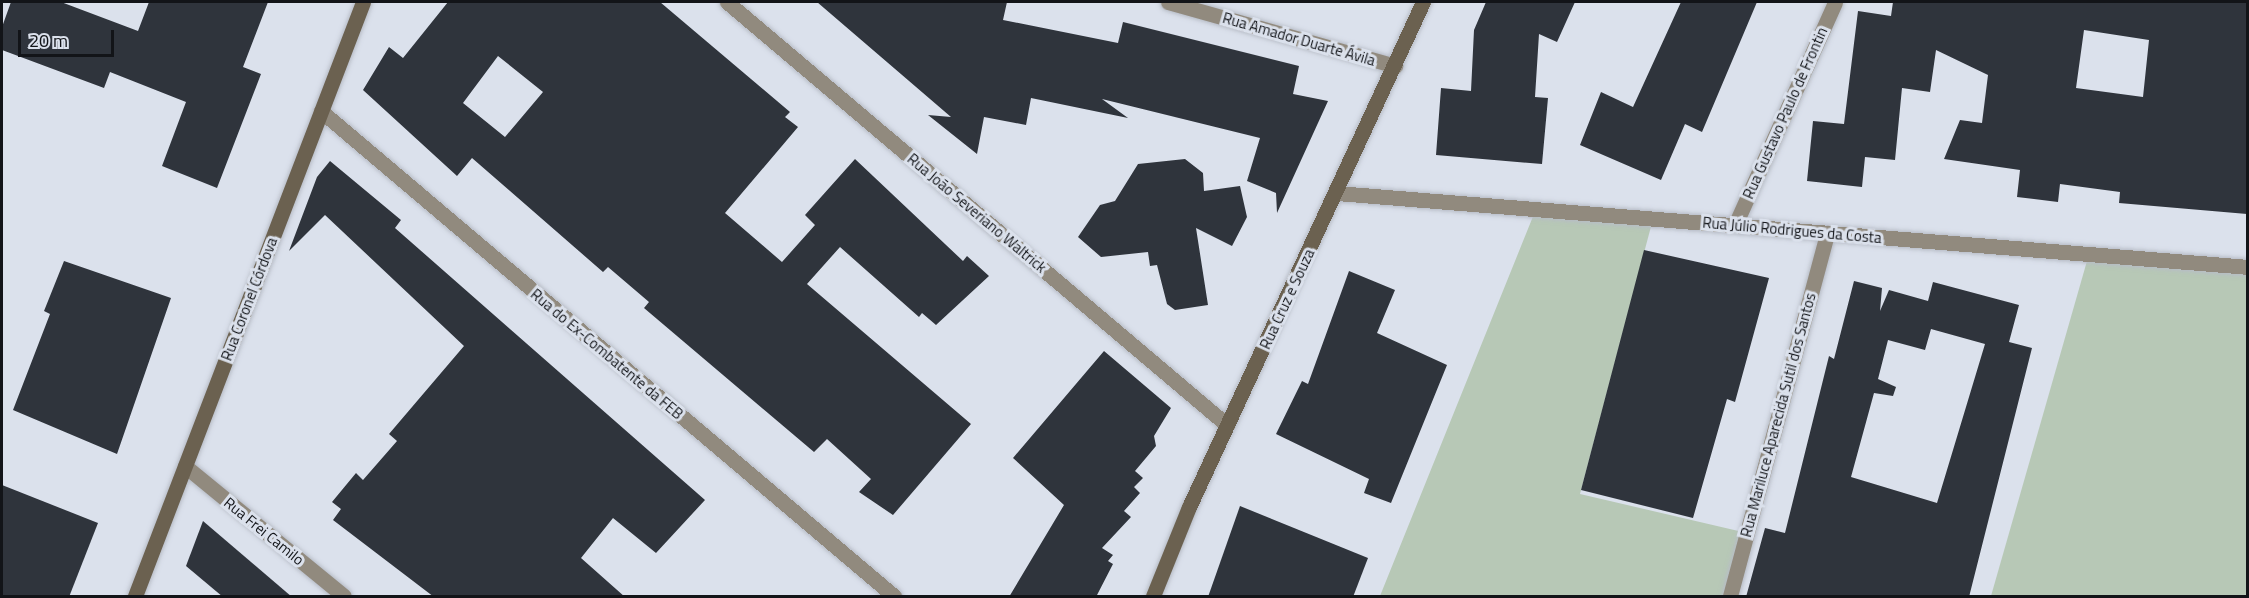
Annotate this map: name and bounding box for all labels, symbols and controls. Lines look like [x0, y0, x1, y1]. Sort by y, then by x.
street label: Rua Amador Duarte Ávila [1221, 9, 1377, 69]
scale bar [21, 18, 117, 56]
street label: Rua Gustavo Paulo de Frontin [1739, 24, 1831, 202]
text: 20 m [29, 27, 68, 54]
street label: Rua João Severiano Waltrick [904, 150, 1050, 276]
street label: Rua Júlio Rodrigues da Costa [1702, 213, 1882, 247]
street label: Rua Coronel Córdova [217, 235, 281, 363]
street label: Rua Cruz e Souza [1256, 246, 1318, 352]
street label: Rua do Ex-Combatente da FEB [527, 285, 687, 423]
street label: Rua Mariluce Aparecida Sutil dos Santos [1737, 291, 1819, 539]
street label: Rua Frei Camilo [220, 493, 308, 569]

